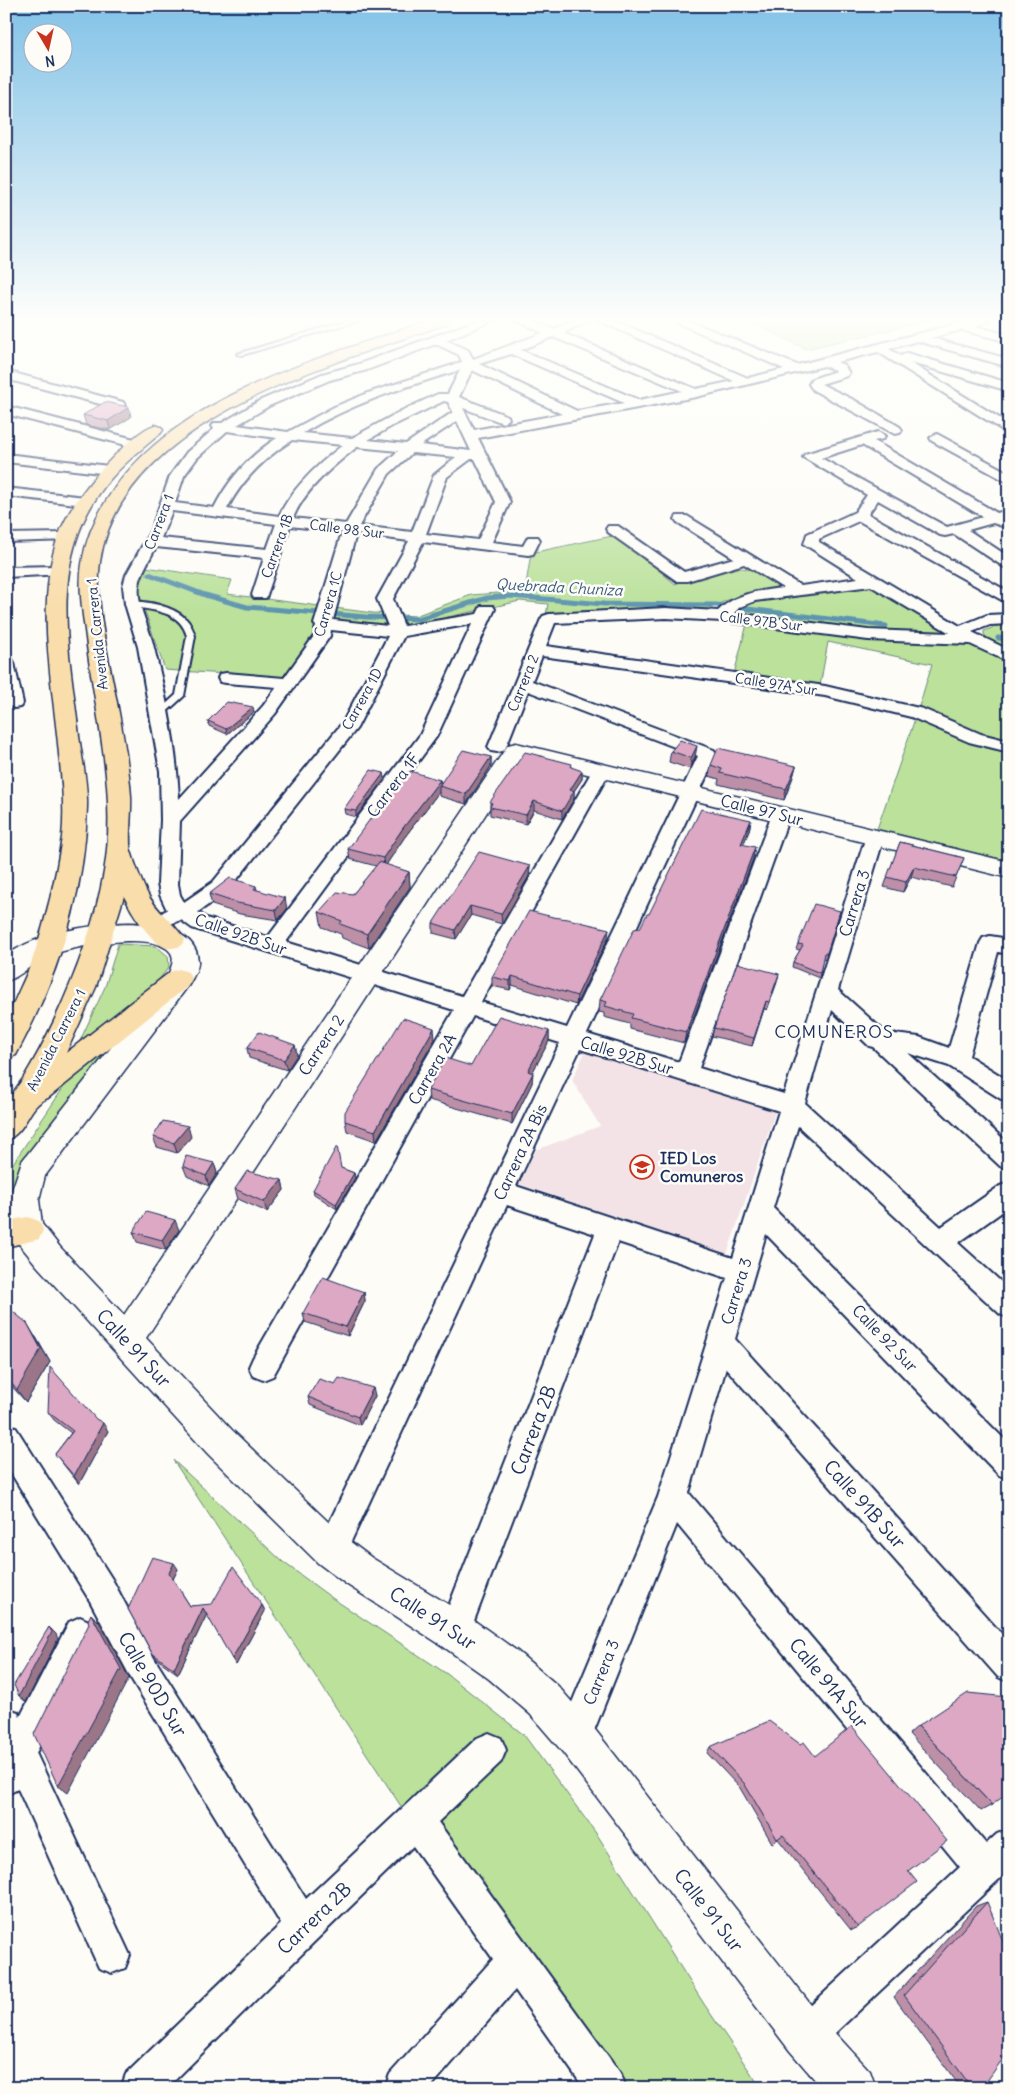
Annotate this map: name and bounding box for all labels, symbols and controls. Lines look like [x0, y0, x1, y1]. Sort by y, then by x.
north arrow [22, 22, 72, 72]
text: N [44, 51, 56, 70]
street label: Carrera 1 [140, 492, 178, 552]
street label: Carrera 1B [257, 511, 297, 581]
street label: Calle 98 Sur [308, 515, 386, 543]
street label: Carrera 1C [310, 569, 346, 639]
water label: Quebrada Chuniza [495, 574, 624, 600]
street label: Avenida Carrera 1 [82, 577, 112, 691]
street label: Calle 97B Sur [719, 607, 804, 635]
street label: Carrera 2 [503, 651, 543, 714]
street label: Carrera 1D [338, 665, 386, 733]
street label: Calle 97A Sur [734, 669, 819, 699]
street label: Carrera 1F [362, 749, 424, 821]
street label: Calle 97 Sur [718, 790, 806, 830]
street label: Carrera 3 [834, 867, 874, 939]
street label: Calle 92B Sur [192, 909, 290, 959]
street label: Avenida Carrera 1 [23, 986, 89, 1094]
street label: Carrera 2 [294, 1011, 348, 1079]
district label: COMUNEROS [774, 1020, 894, 1043]
street label: Carrera 2A [404, 1030, 460, 1108]
street label: Calle 92B Sur [578, 1031, 676, 1079]
street label: Carrera 2A Bis [489, 1101, 551, 1203]
place label: IED Los Comuneros [660, 1148, 743, 1186]
school or university icon: IED Los Comuneros [629, 1154, 655, 1180]
street label: Carrera 3 [716, 1255, 756, 1327]
street label: Calle 92 Sur [848, 1300, 922, 1376]
street label: Calle 91 Sur [92, 1304, 177, 1393]
street label: Carrera 2B [505, 1382, 561, 1478]
street label: Calle 91B Sur [819, 1455, 911, 1554]
street label: Calle 91 Sur [385, 1581, 481, 1655]
street label: Calle 90D Sur [113, 1627, 193, 1741]
street label: Calle 91A Sur [784, 1633, 874, 1733]
street label: Carrera 3 [579, 1636, 623, 1708]
street label: Calle 91 Sur [669, 1864, 749, 1957]
street label: Carrera 2B [272, 1877, 356, 1959]

